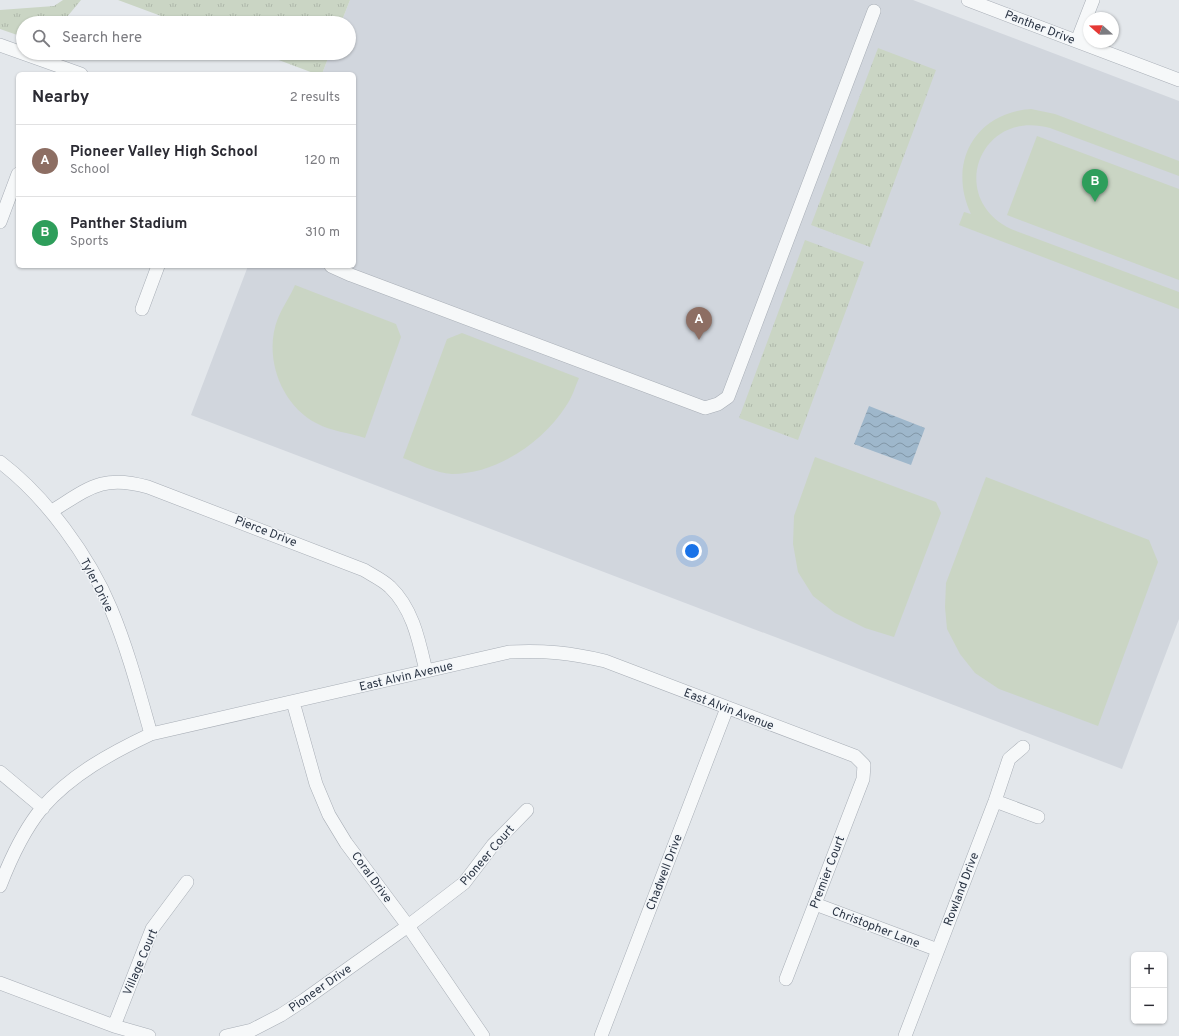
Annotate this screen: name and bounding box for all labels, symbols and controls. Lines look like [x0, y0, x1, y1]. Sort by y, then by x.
street label: Panther Drive [1002, 7, 1077, 49]
north arrow [1083, 12, 1119, 48]
search box [16, 16, 356, 60]
icon: search [30, 27, 52, 49]
text: Search here [62, 29, 142, 48]
text: Nearby [32, 87, 89, 109]
text: 2 results [290, 90, 340, 106]
text: Pioneer Valley High School [70, 143, 258, 162]
text: A [40, 153, 50, 169]
text: 120 m [305, 153, 340, 169]
text: School [70, 162, 110, 178]
pin: B [1082, 169, 1108, 202]
text: Panther Stadium [70, 215, 188, 234]
text: B [41, 225, 49, 241]
text: 310 m [305, 225, 340, 241]
text: Sports [70, 234, 109, 250]
pin: A [686, 307, 712, 340]
street label: Pierce Drive [232, 513, 299, 551]
your location [682, 541, 702, 561]
street label: Tyler Drive [76, 556, 117, 615]
street label: East Alvin Avenue [358, 658, 455, 696]
street label: East Alvin Avenue [681, 685, 776, 735]
street label: Pioneer Court [457, 822, 519, 889]
street label: Chadwell Drive [643, 832, 687, 913]
street label: Premier Court [807, 834, 849, 911]
street label: Coral Drive [347, 849, 395, 906]
street label: Rowland Drive [941, 850, 983, 928]
street label: Christopher Lane [829, 904, 922, 952]
street label: Village Court [120, 927, 162, 998]
map controls [1131, 952, 1167, 1024]
button: + [1131, 952, 1167, 988]
street label: Pioneer Drive [286, 961, 355, 1016]
button: − [1131, 988, 1167, 1024]

